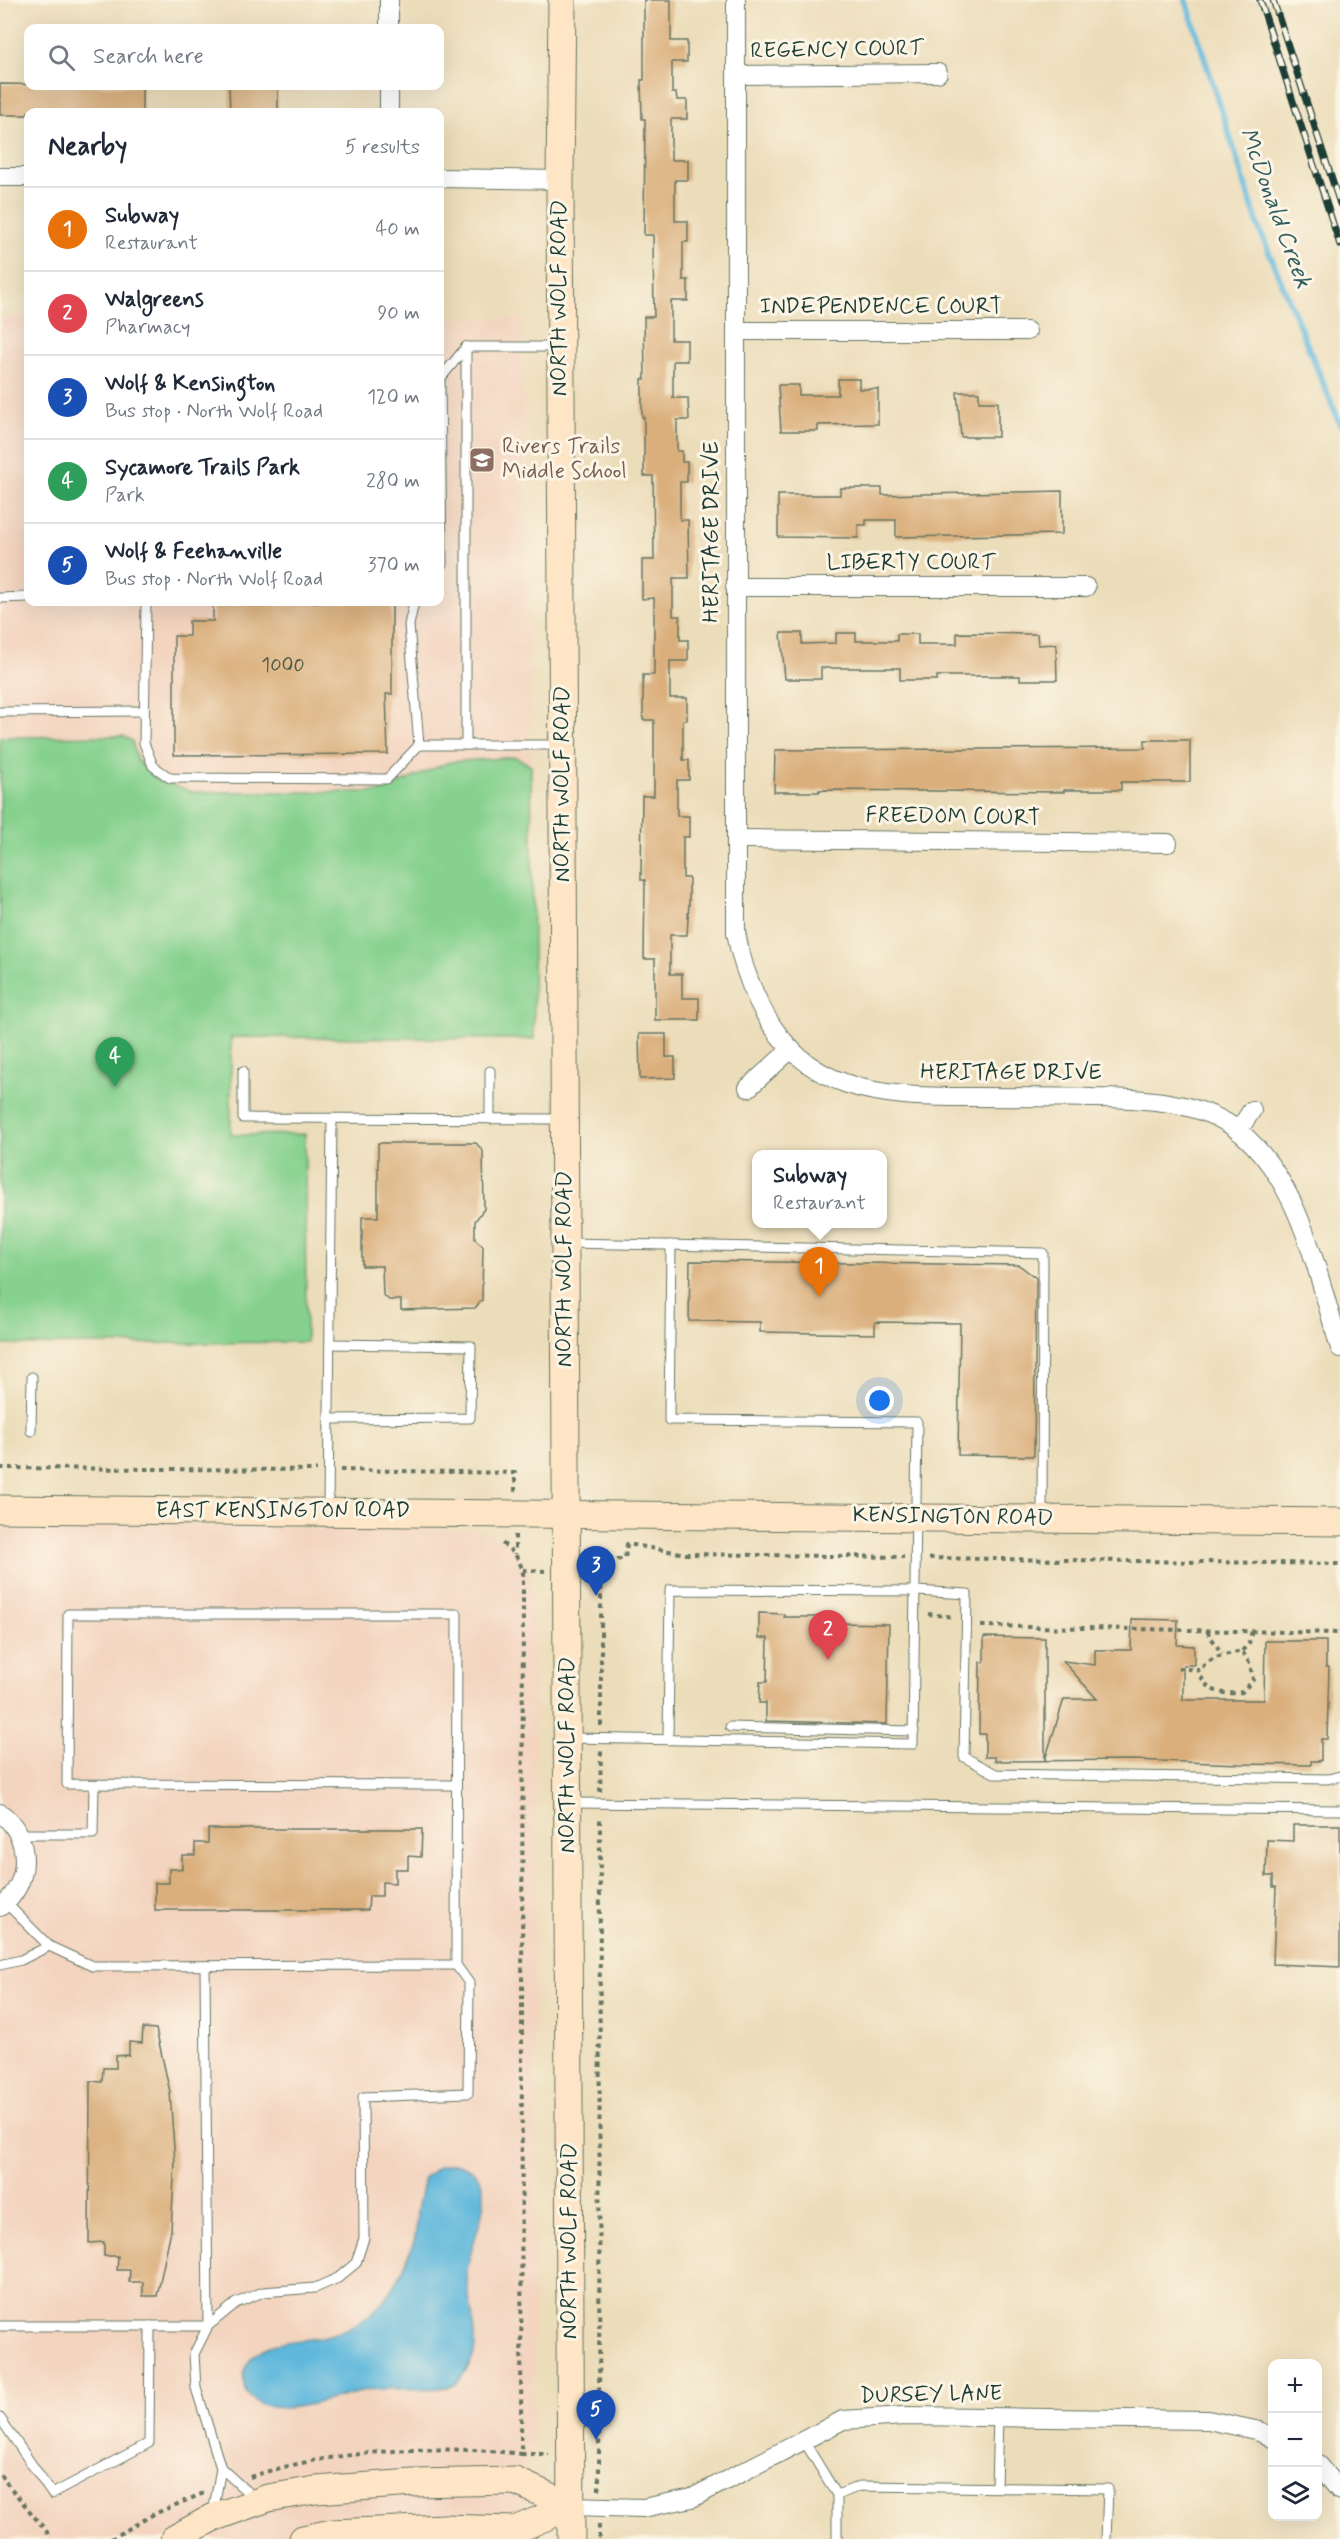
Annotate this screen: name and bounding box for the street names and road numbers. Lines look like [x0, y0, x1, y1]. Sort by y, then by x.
street label: REGENCY COURT [750, 34, 925, 66]
street label: NORTH WOLF ROAD [546, 200, 574, 396]
street label: INDEPENDENCE COURT [760, 293, 1002, 321]
street label: HERITAGE DRIVE [698, 441, 726, 623]
street label: LIBERTY COURT [827, 549, 996, 577]
street label: NORTH WOLF ROAD [549, 686, 577, 882]
street label: FREEDOM COURT [865, 801, 1041, 833]
street label: HERITAGE DRIVE [920, 1059, 1102, 1087]
street label: NORTH WOLF ROAD [551, 1171, 579, 1367]
street label: EAST KENSINGTON ROAD [156, 1497, 410, 1525]
street label: KENSINGTON ROAD [852, 1501, 1054, 1533]
street label: NORTH WOLF ROAD [554, 1657, 582, 1853]
street label: NORTH WOLF ROAD [556, 2143, 584, 2339]
street label: DURSEY LANE [860, 2380, 1003, 2410]

